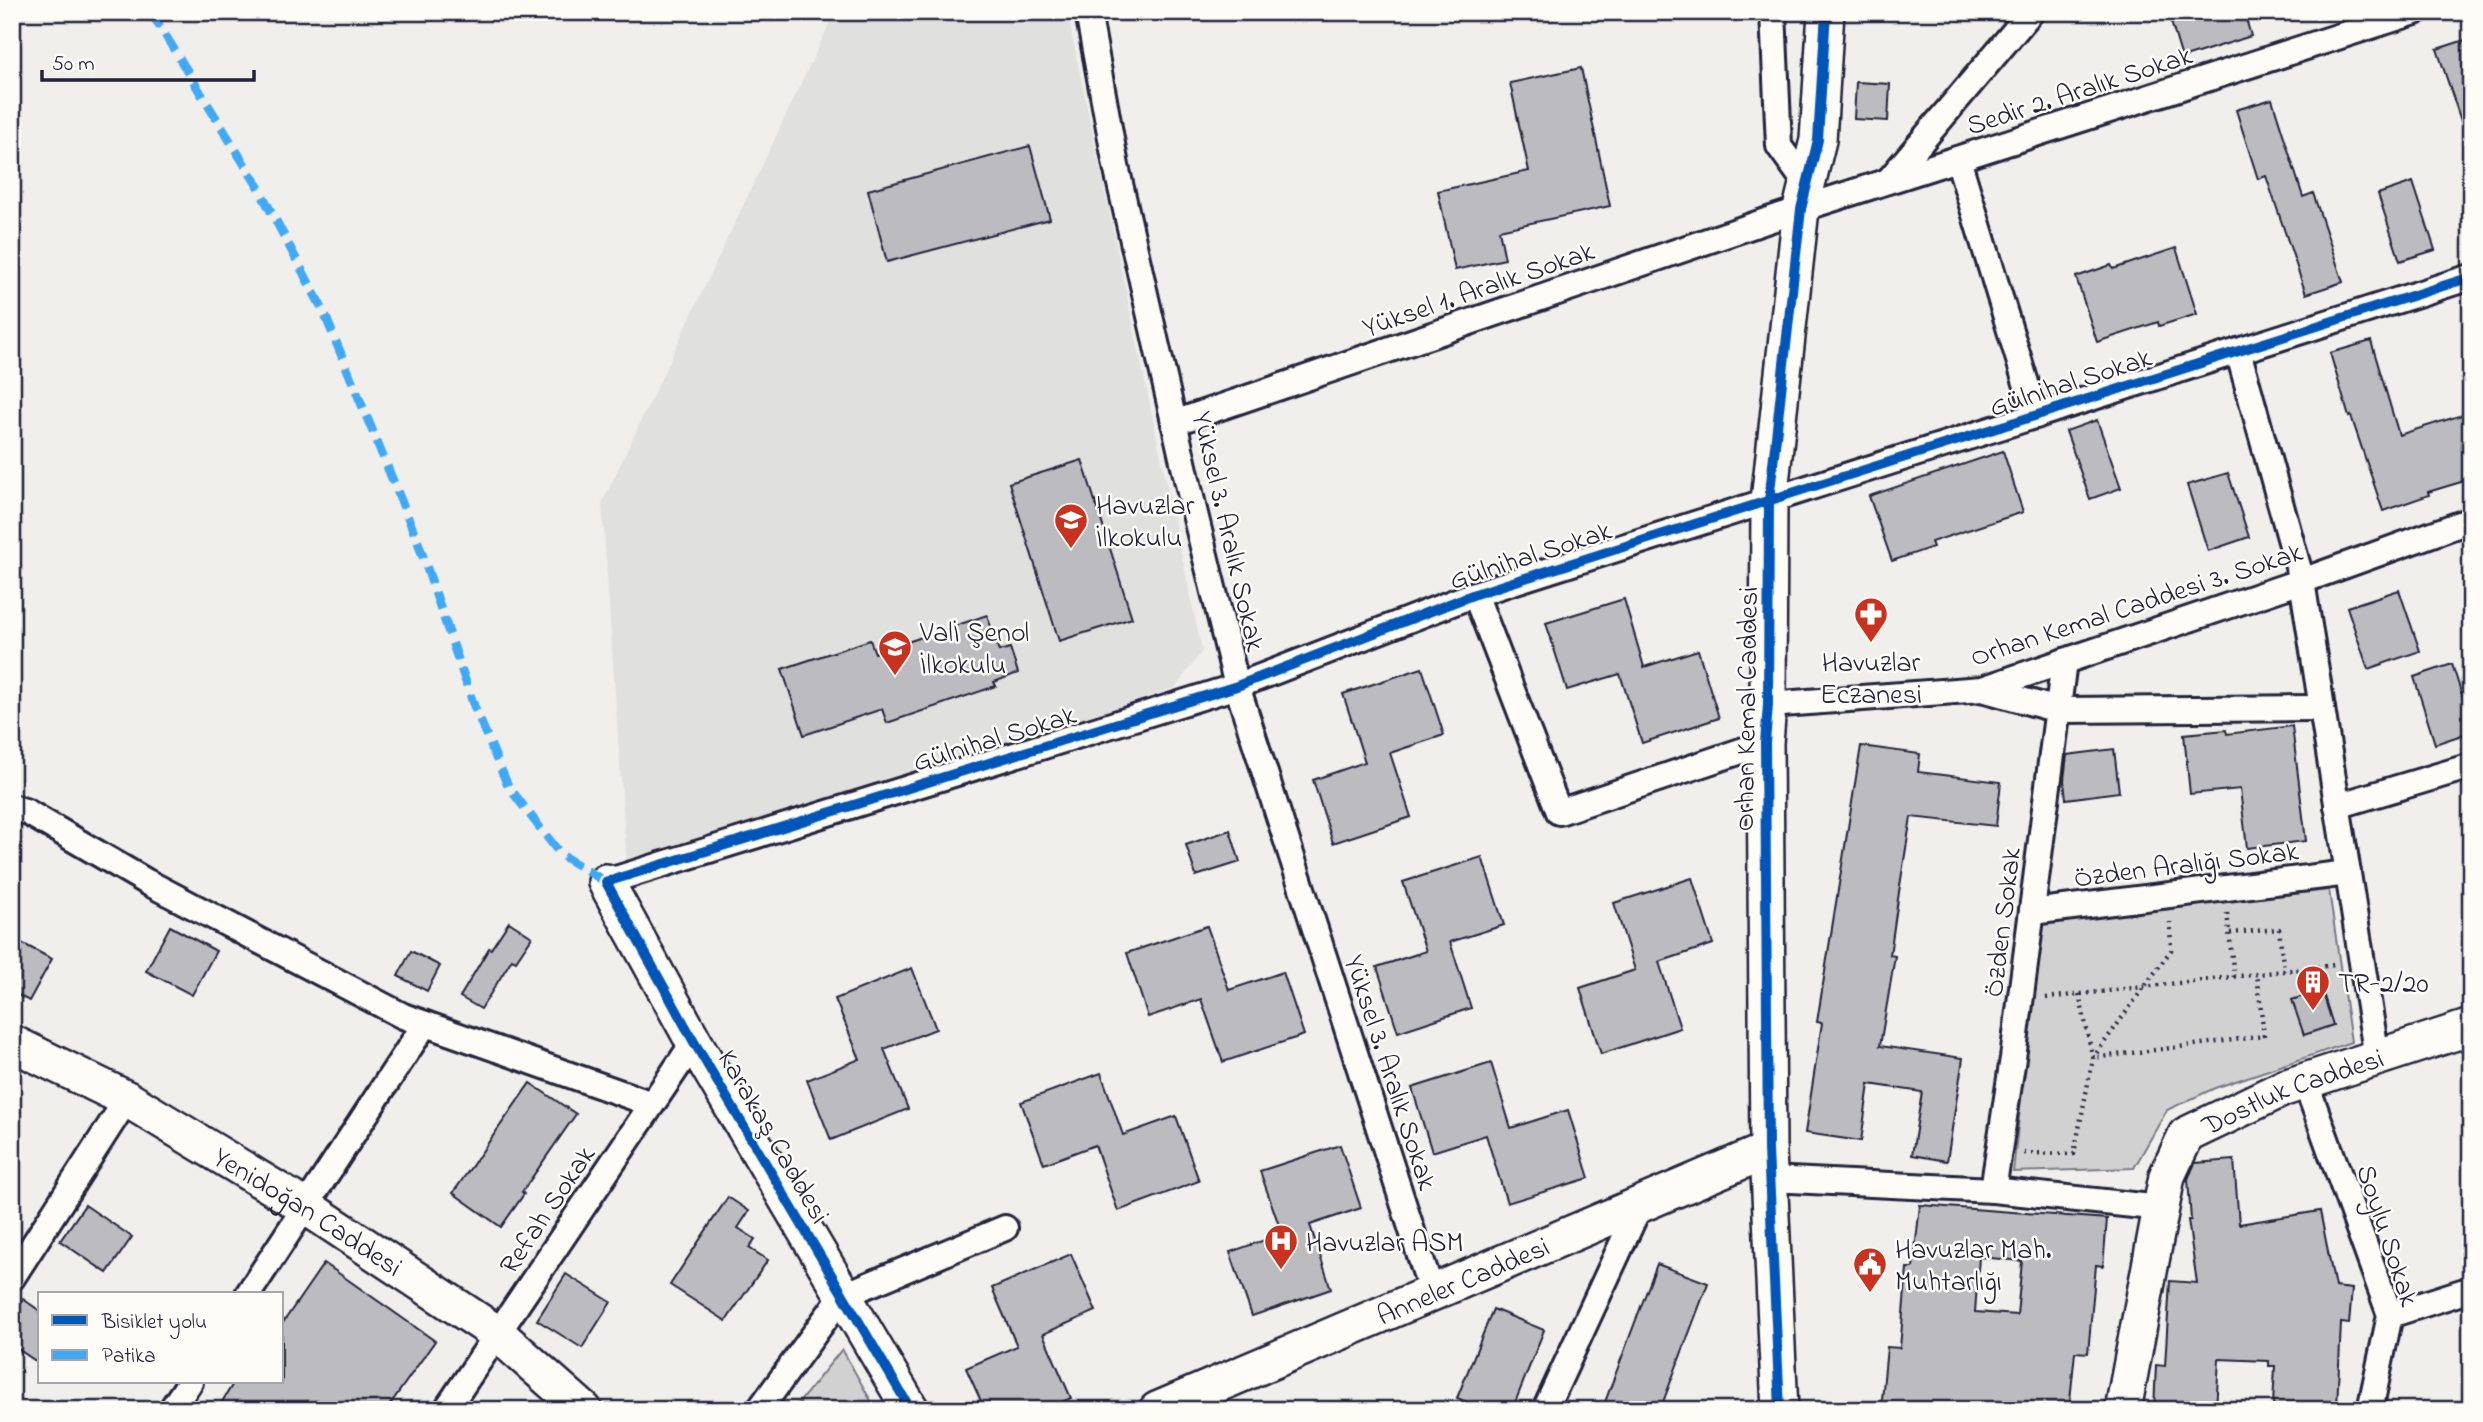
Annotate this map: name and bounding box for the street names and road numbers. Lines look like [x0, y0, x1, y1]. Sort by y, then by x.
street label: Sedir 2. Aralık Sokak [1962, 36, 2199, 148]
street label: Yüksel 1. Aralık Sokak [1358, 232, 1601, 350]
street label: Gülnihal Sokak [1985, 339, 2158, 430]
street label: Yüksel 3. Aralık Sokak [1179, 408, 1274, 657]
street label: Gülnihal Sokak [1445, 512, 1618, 603]
street label: Orhan Kemal Caddesi 3. Sokak [1966, 533, 2309, 680]
street label: Orhan Kemal Caddesi [1726, 586, 1771, 832]
street label: Gülnihal Sokak [908, 696, 1082, 785]
street label: Özden Aralığı Sokak [2072, 832, 2302, 901]
street label: Özden Sokak [1975, 844, 2034, 1000]
street label: Yüksel 3. Aralık Sokak [1331, 950, 1446, 1197]
street label: Dostluk Caddesi [2195, 1040, 2390, 1149]
street label: Karakaş Caddesi [705, 1043, 838, 1232]
street label: Refah Sokak [491, 1138, 608, 1284]
street label: Yenidoğan Caddesi [204, 1139, 409, 1289]
street label: Soylu Sokak [2343, 1160, 2428, 1313]
street label: Anneler Caddesi [1371, 1228, 1557, 1338]

